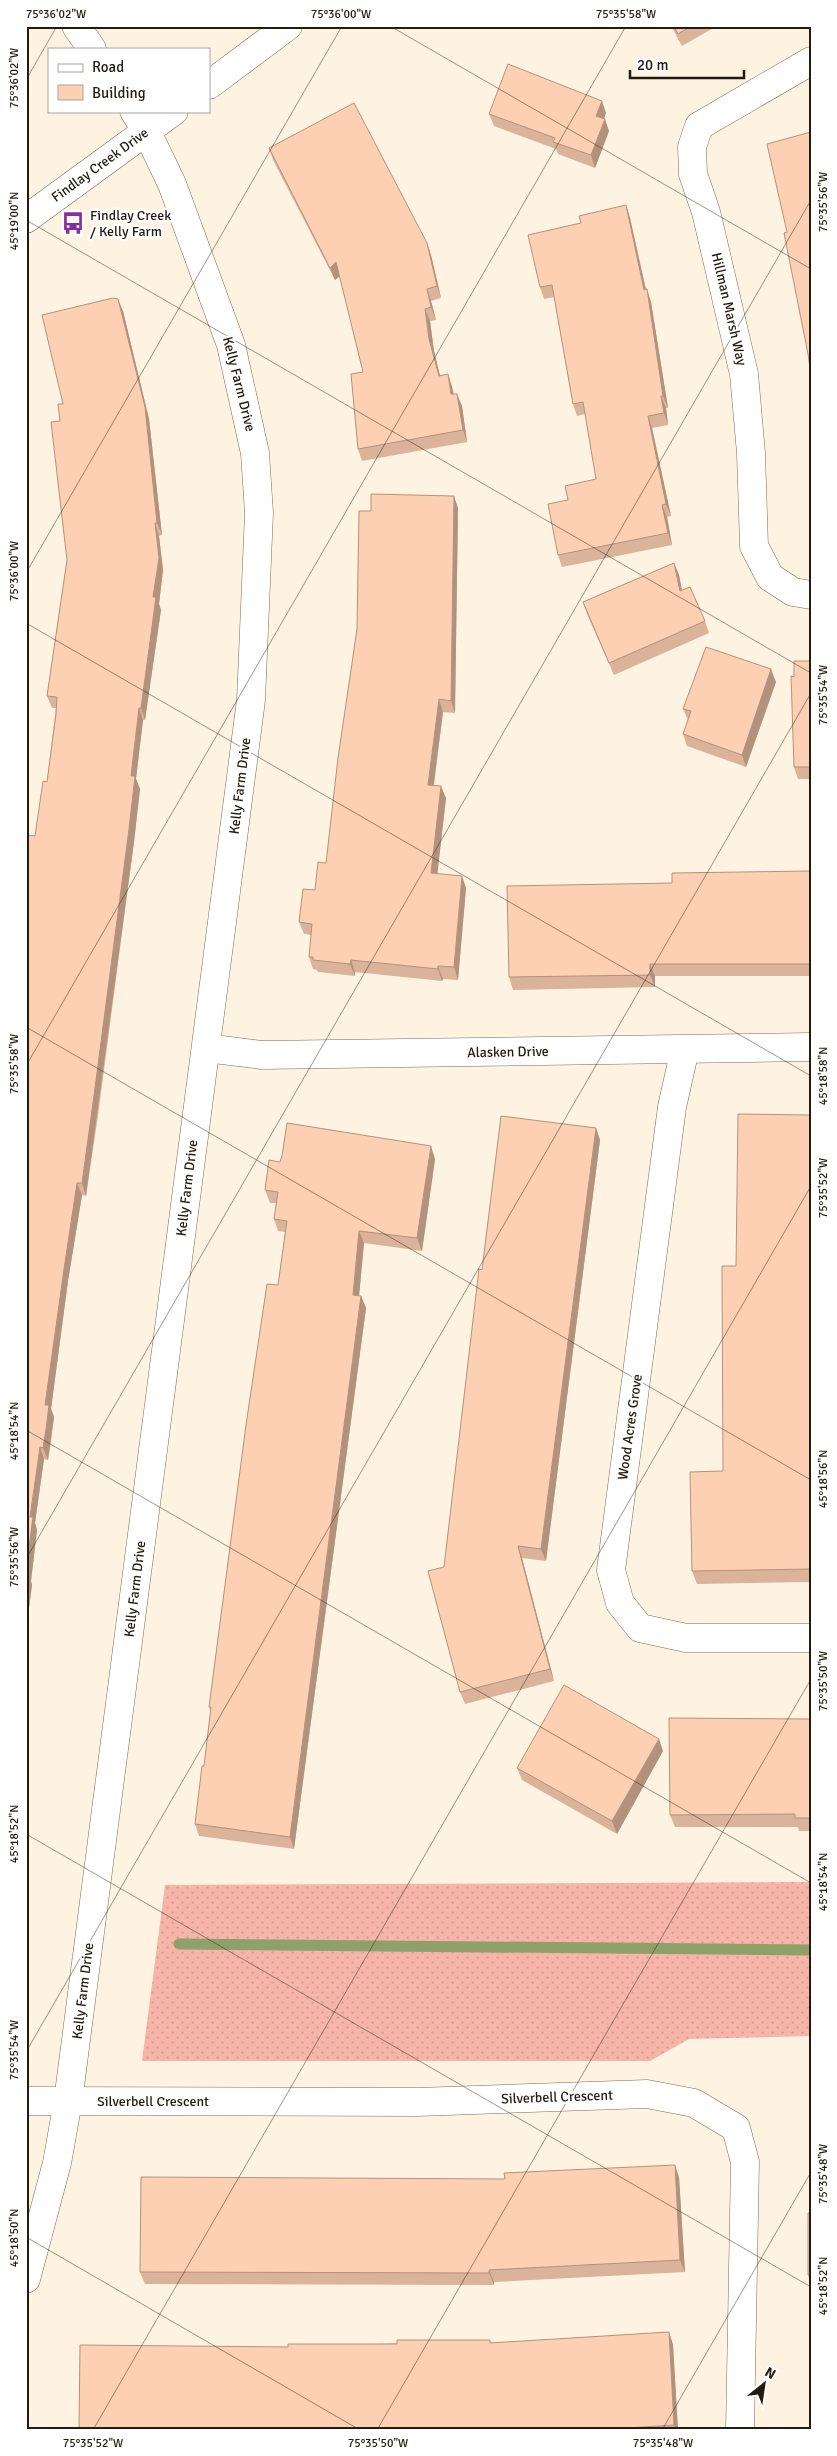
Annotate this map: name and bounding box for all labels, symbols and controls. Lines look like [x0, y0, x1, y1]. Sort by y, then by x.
text: 75°36'02"W [26, 7, 86, 22]
text: 75°36'00"W [311, 7, 371, 22]
text: 75°35'58"W [596, 7, 656, 22]
text: 75°36'02"W [7, 48, 22, 108]
legend [48, 48, 210, 112]
scale bar [630, 48, 743, 80]
text: 20 m [637, 56, 668, 74]
text: Road [92, 58, 124, 76]
text: Building [92, 84, 146, 102]
street label: Findlay Creek Drive [48, 124, 152, 206]
text: 75°35'56"W [816, 172, 831, 232]
text: 45°19'00"N [7, 192, 22, 250]
place label: Findlay Creek / Kelly Farm [90, 207, 171, 240]
bus stop icon: Findlay Creek / Kelly Farm [60, 210, 86, 236]
street label: Hillman Marsh Way [708, 251, 750, 368]
street label: Kelly Farm Drive [219, 335, 259, 433]
text: 75°36'00"W [7, 541, 22, 601]
text: 75°35'54"W [816, 665, 831, 725]
street label: Kelly Farm Drive [226, 737, 254, 835]
text: 75°35'58"W [7, 1034, 22, 1094]
street label: Alasken Drive [467, 1043, 549, 1061]
text: 45°18'58"N [816, 1047, 831, 1105]
street label: Kelly Farm Drive [173, 1139, 201, 1237]
text: 75°35'52"W [816, 1158, 831, 1218]
street label: Wood Acres Grove [614, 1373, 646, 1481]
text: 45°18'54"N [7, 1402, 22, 1460]
text: 45°18'56"N [816, 1450, 831, 1508]
text: 75°35'56"W [7, 1527, 22, 1587]
street label: Kelly Farm Drive [121, 1540, 149, 1638]
text: 75°35'50"W [816, 1651, 831, 1711]
text: 45°18'52"N [7, 1805, 22, 1863]
text: 45°18'54"N [816, 1853, 831, 1911]
street label: Kelly Farm Drive [69, 1942, 97, 2040]
text: 75°35'54"W [7, 2020, 22, 2080]
street label: Silverbell Crescent [501, 2087, 613, 2107]
street label: Silverbell Crescent [97, 2093, 209, 2110]
text: 75°35'48"W [816, 2144, 831, 2204]
text: 45°18'50"N [7, 2209, 22, 2267]
text: 45°18'52"N [816, 2257, 831, 2315]
north arrow [740, 2358, 790, 2408]
text: N [762, 2363, 779, 2383]
text: 75°35'52"W [63, 2436, 123, 2451]
text: 75°35'50"W [348, 2436, 408, 2451]
text: 75°35'48"W [633, 2436, 693, 2451]

